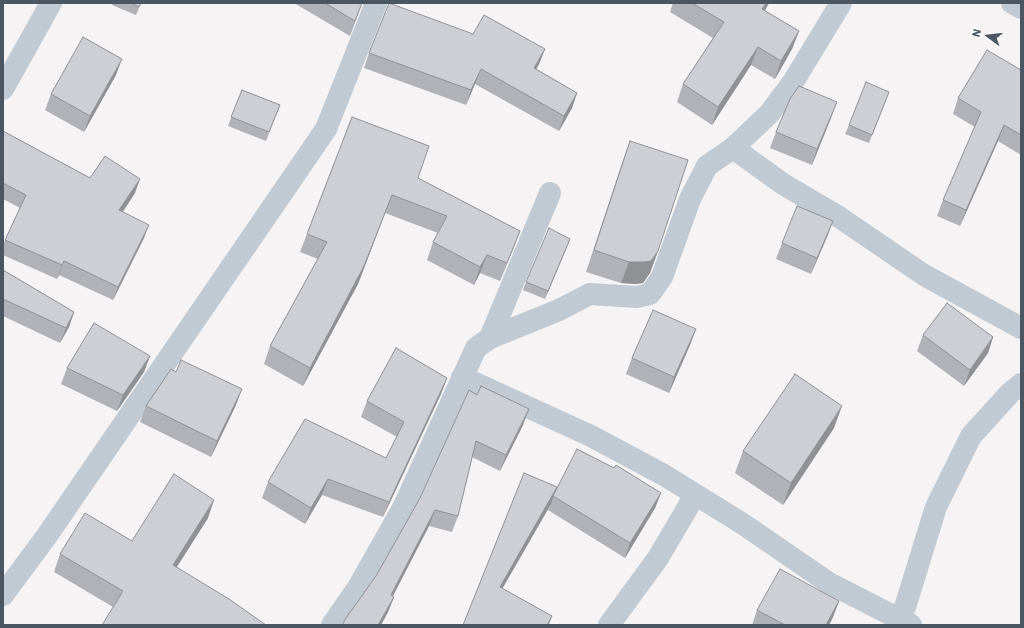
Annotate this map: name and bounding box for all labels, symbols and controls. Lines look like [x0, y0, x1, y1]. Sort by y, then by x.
north arrow [968, 16, 1008, 56]
text: N [969, 27, 984, 39]

